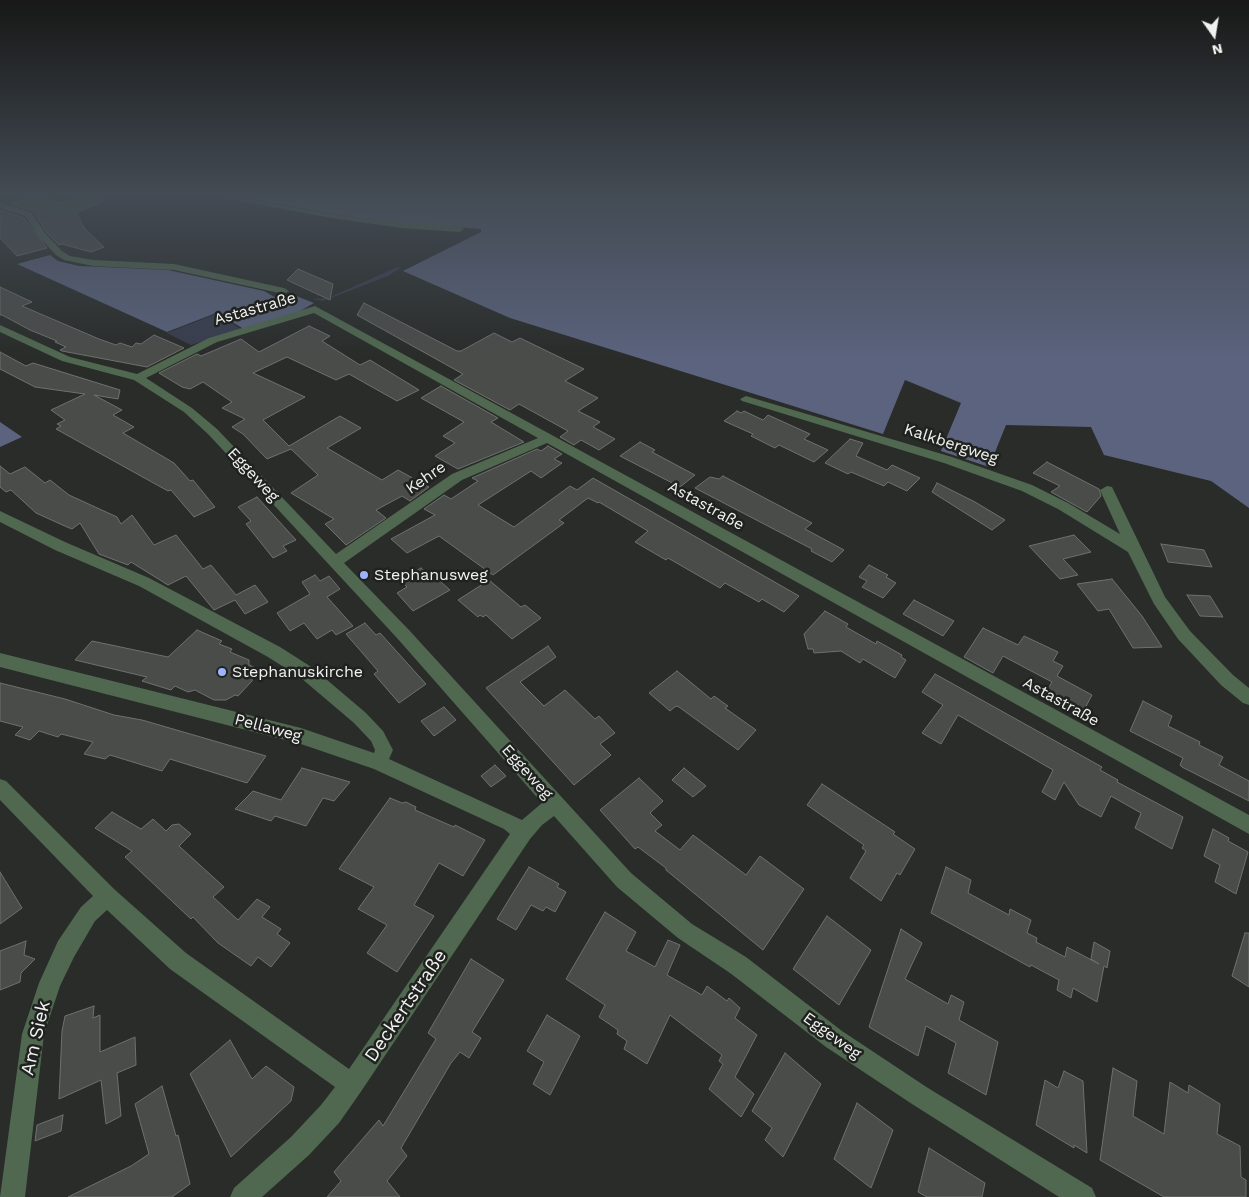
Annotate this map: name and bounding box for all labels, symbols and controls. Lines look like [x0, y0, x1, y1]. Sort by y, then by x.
north arrow [1189, 10, 1239, 60]
text: N [1211, 41, 1224, 59]
street label: Astastraße [212, 288, 298, 330]
street label: Kalkbergweg [901, 420, 1001, 468]
street label: Eggeweg [223, 444, 283, 506]
street label: Kehre [402, 457, 450, 499]
street label: Astastraße [664, 477, 748, 535]
place label: Stephanusweg [374, 565, 488, 585]
marker: Stephanusweg [358, 569, 370, 581]
place label: Stephanuskirche [232, 662, 363, 682]
marker: Stephanuskirche [216, 666, 228, 678]
street label: Astastraße [1019, 673, 1103, 731]
street label: Pellaweg [232, 710, 304, 746]
street label: Eggeweg [497, 741, 557, 803]
street label: Deckertstraße [360, 945, 452, 1067]
street label: Am Siek [16, 998, 56, 1078]
street label: Eggeweg [799, 1009, 865, 1063]

